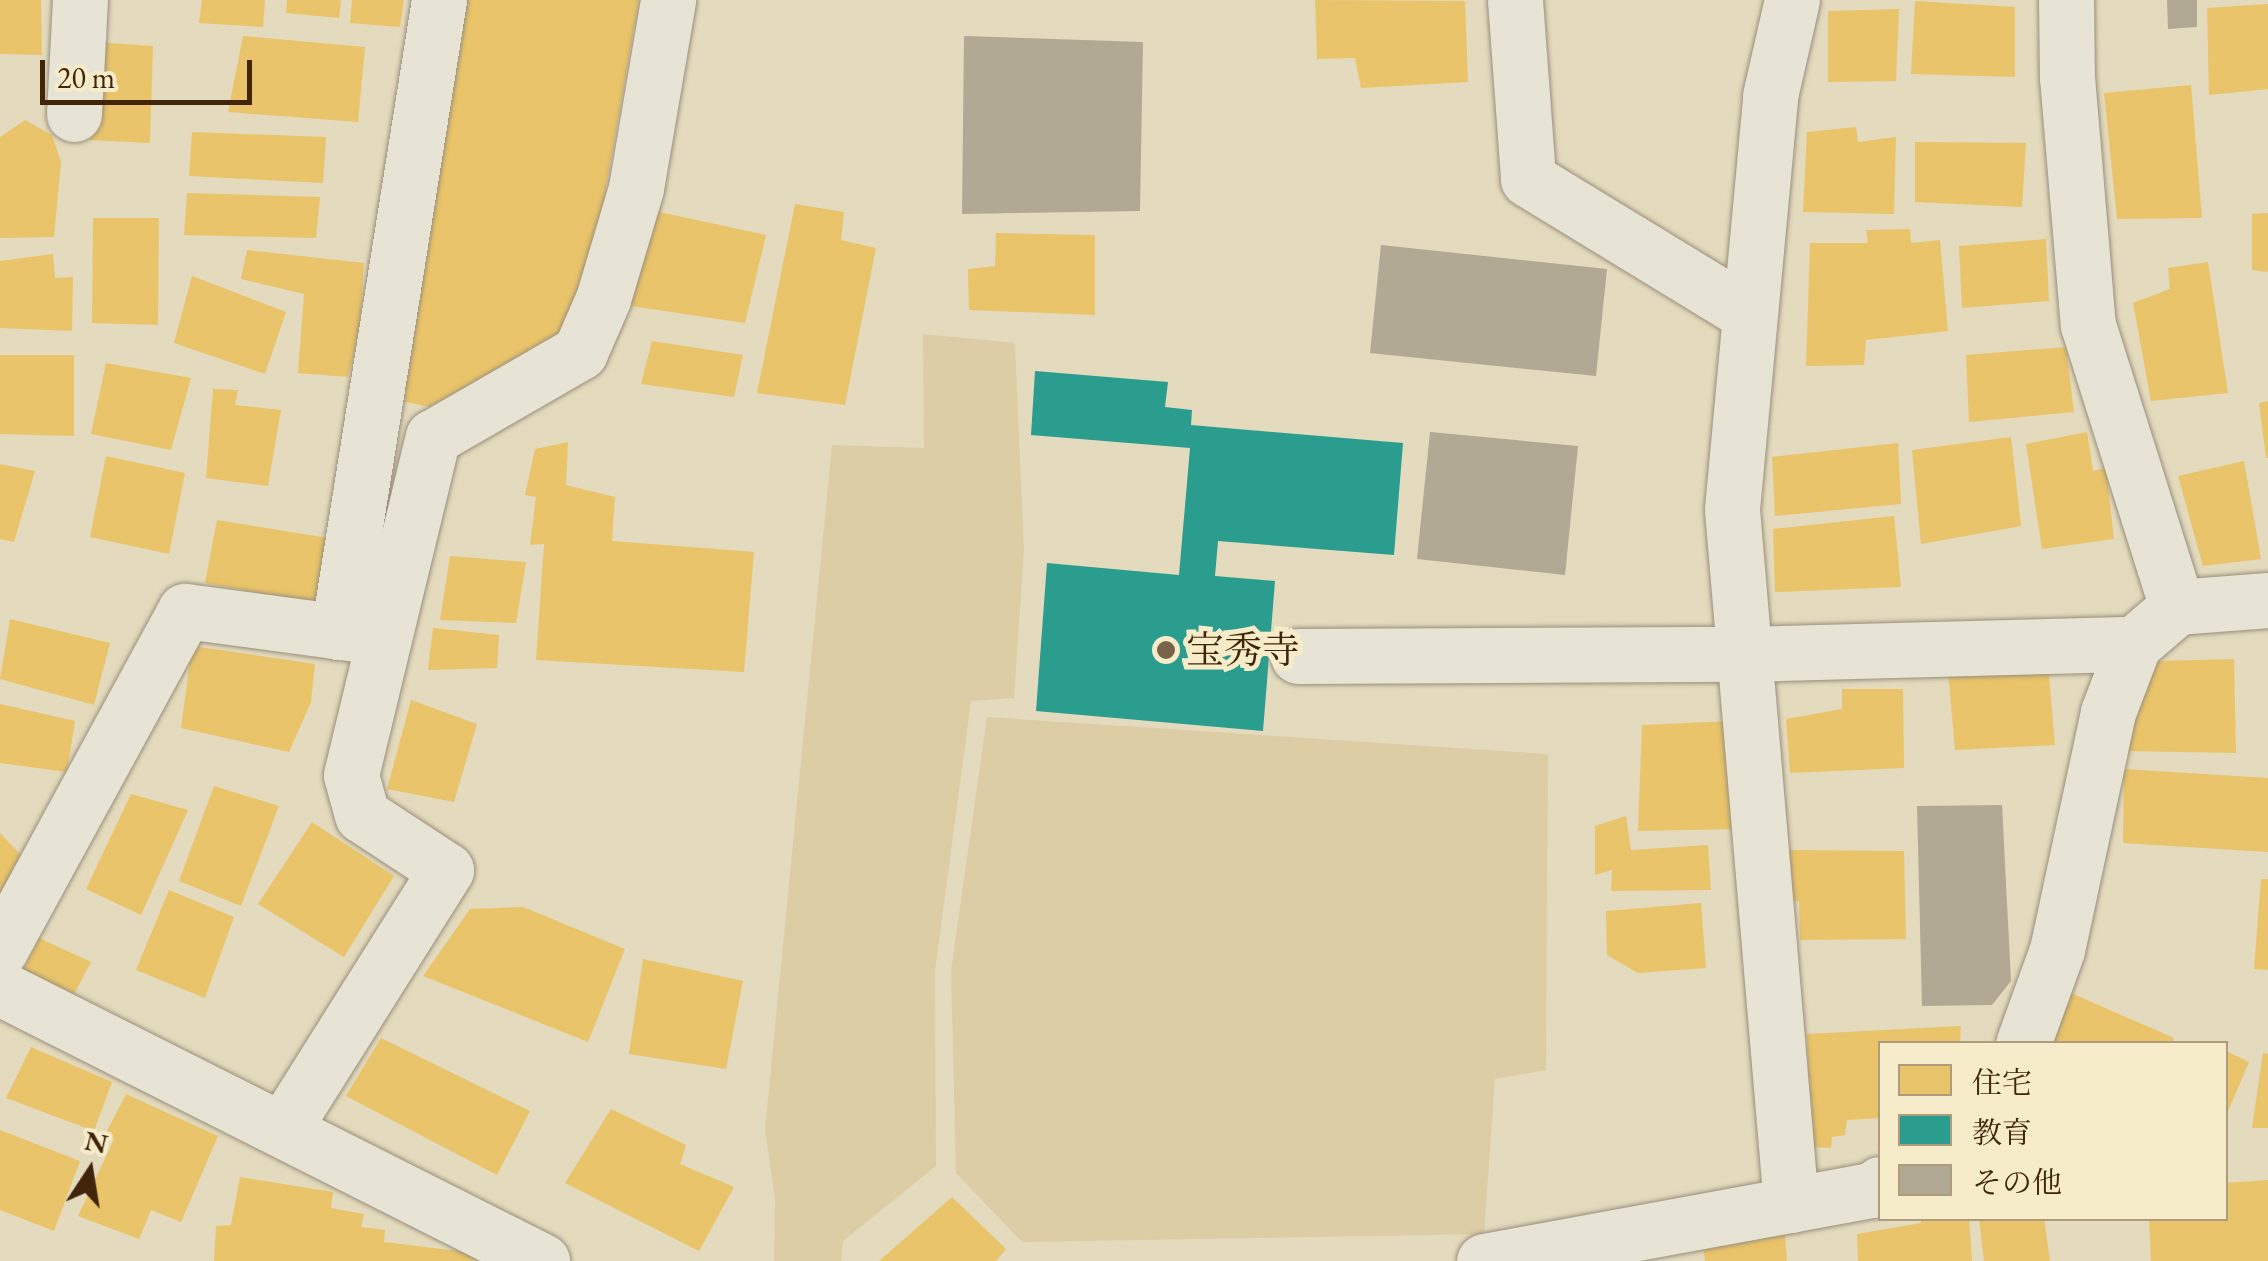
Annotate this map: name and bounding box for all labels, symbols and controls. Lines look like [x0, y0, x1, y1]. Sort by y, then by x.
scale bar [45, 40, 258, 102]
text: 20 m [57, 58, 115, 97]
place label: 宝秀寺 [1186, 627, 1300, 673]
marker: 宝秀寺 [1155, 639, 1177, 661]
legend [1878, 1041, 2228, 1221]
text: 住宅 [1972, 1063, 2032, 1102]
text: 教育 [1972, 1113, 2032, 1152]
north arrow [40, 1121, 140, 1221]
text: N [81, 1122, 111, 1162]
text: その他 [1972, 1163, 2062, 1202]

